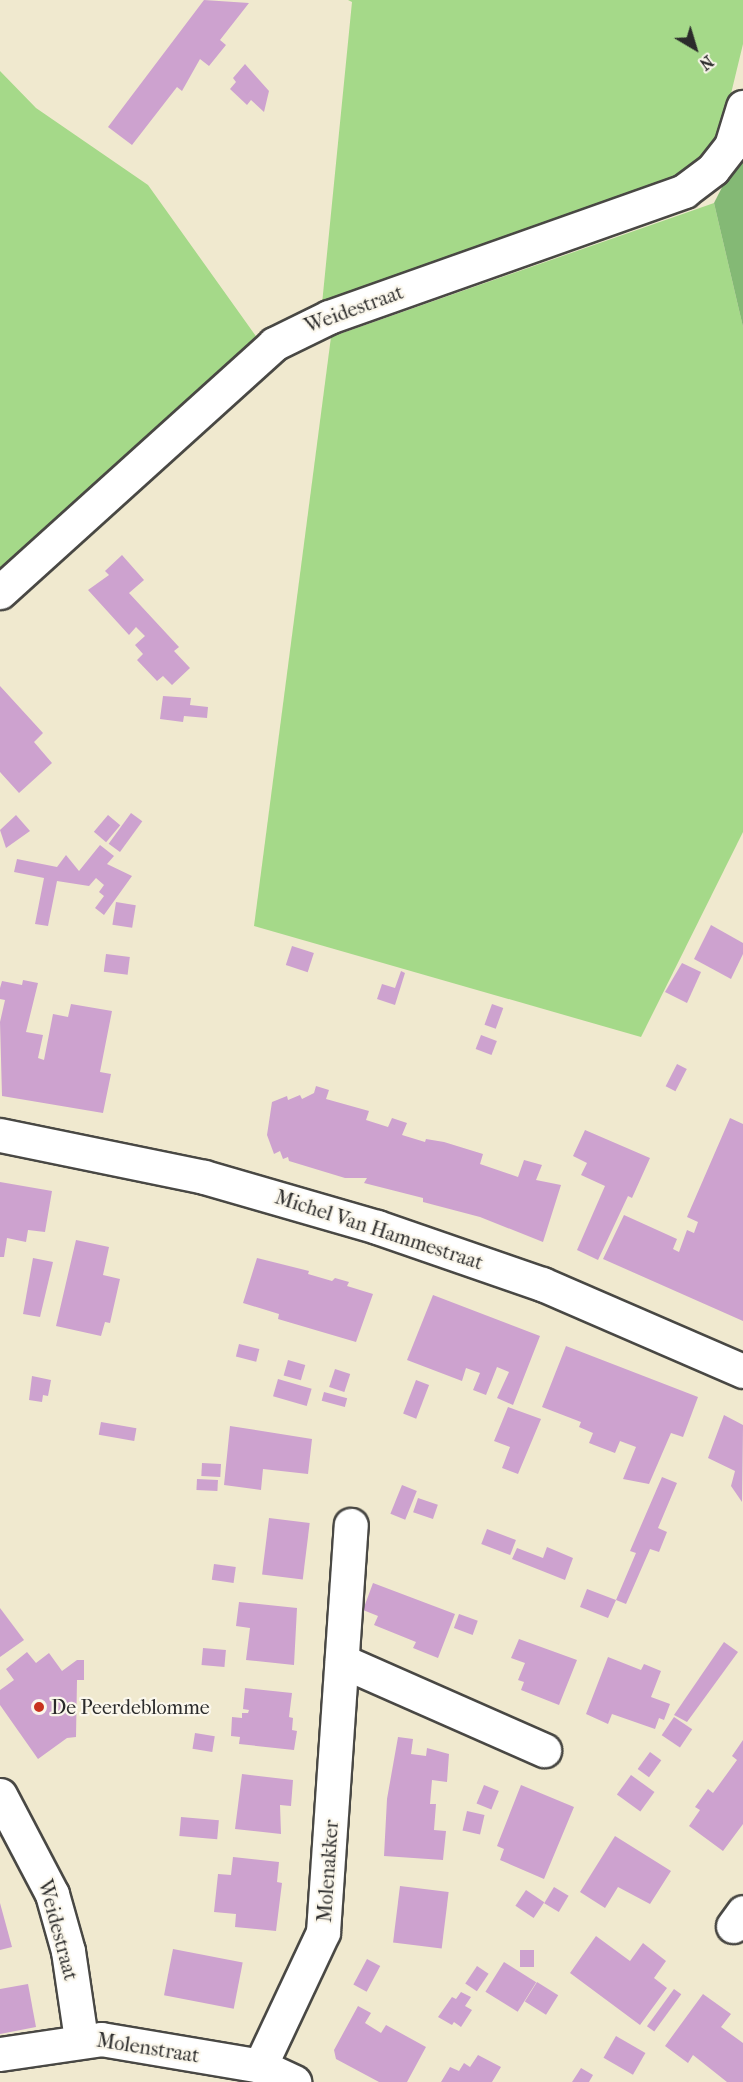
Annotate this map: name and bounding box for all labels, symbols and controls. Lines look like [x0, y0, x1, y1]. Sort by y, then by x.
north arrow [665, 18, 725, 78]
text: N [696, 51, 717, 74]
street label: Weidestraat [301, 280, 407, 338]
street label: Michel Van Hammestraat [272, 1185, 486, 1275]
place label: De Peerdeblomme [51, 1695, 210, 1719]
marker: De Peerdeblomme [32, 1700, 46, 1714]
street label: Molenakker [312, 1819, 344, 1923]
street label: Weidestraat [33, 1877, 83, 1983]
street label: Molenstraat [95, 2028, 201, 2068]

